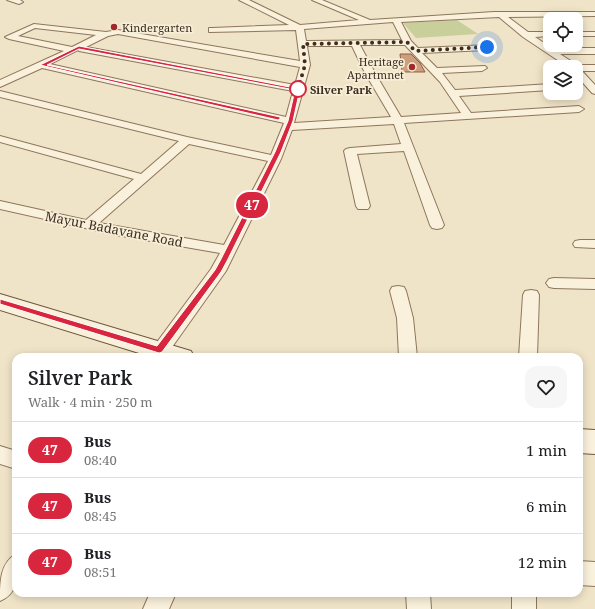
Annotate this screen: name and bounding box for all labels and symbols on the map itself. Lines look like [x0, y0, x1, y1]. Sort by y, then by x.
place label: Kindergarten [122, 20, 192, 35]
marker: Kindergarten [109, 22, 119, 32]
your location [477, 37, 497, 57]
place label: Heritage Apartmnet [347, 54, 404, 82]
marker: Heritage Apartmnet [407, 62, 417, 72]
marker: Silver Park [289, 80, 307, 98]
place label: Silver Park [310, 82, 372, 97]
line badge: 47 [234, 192, 270, 218]
street label: Mayur Badavane Road [43, 207, 185, 251]

